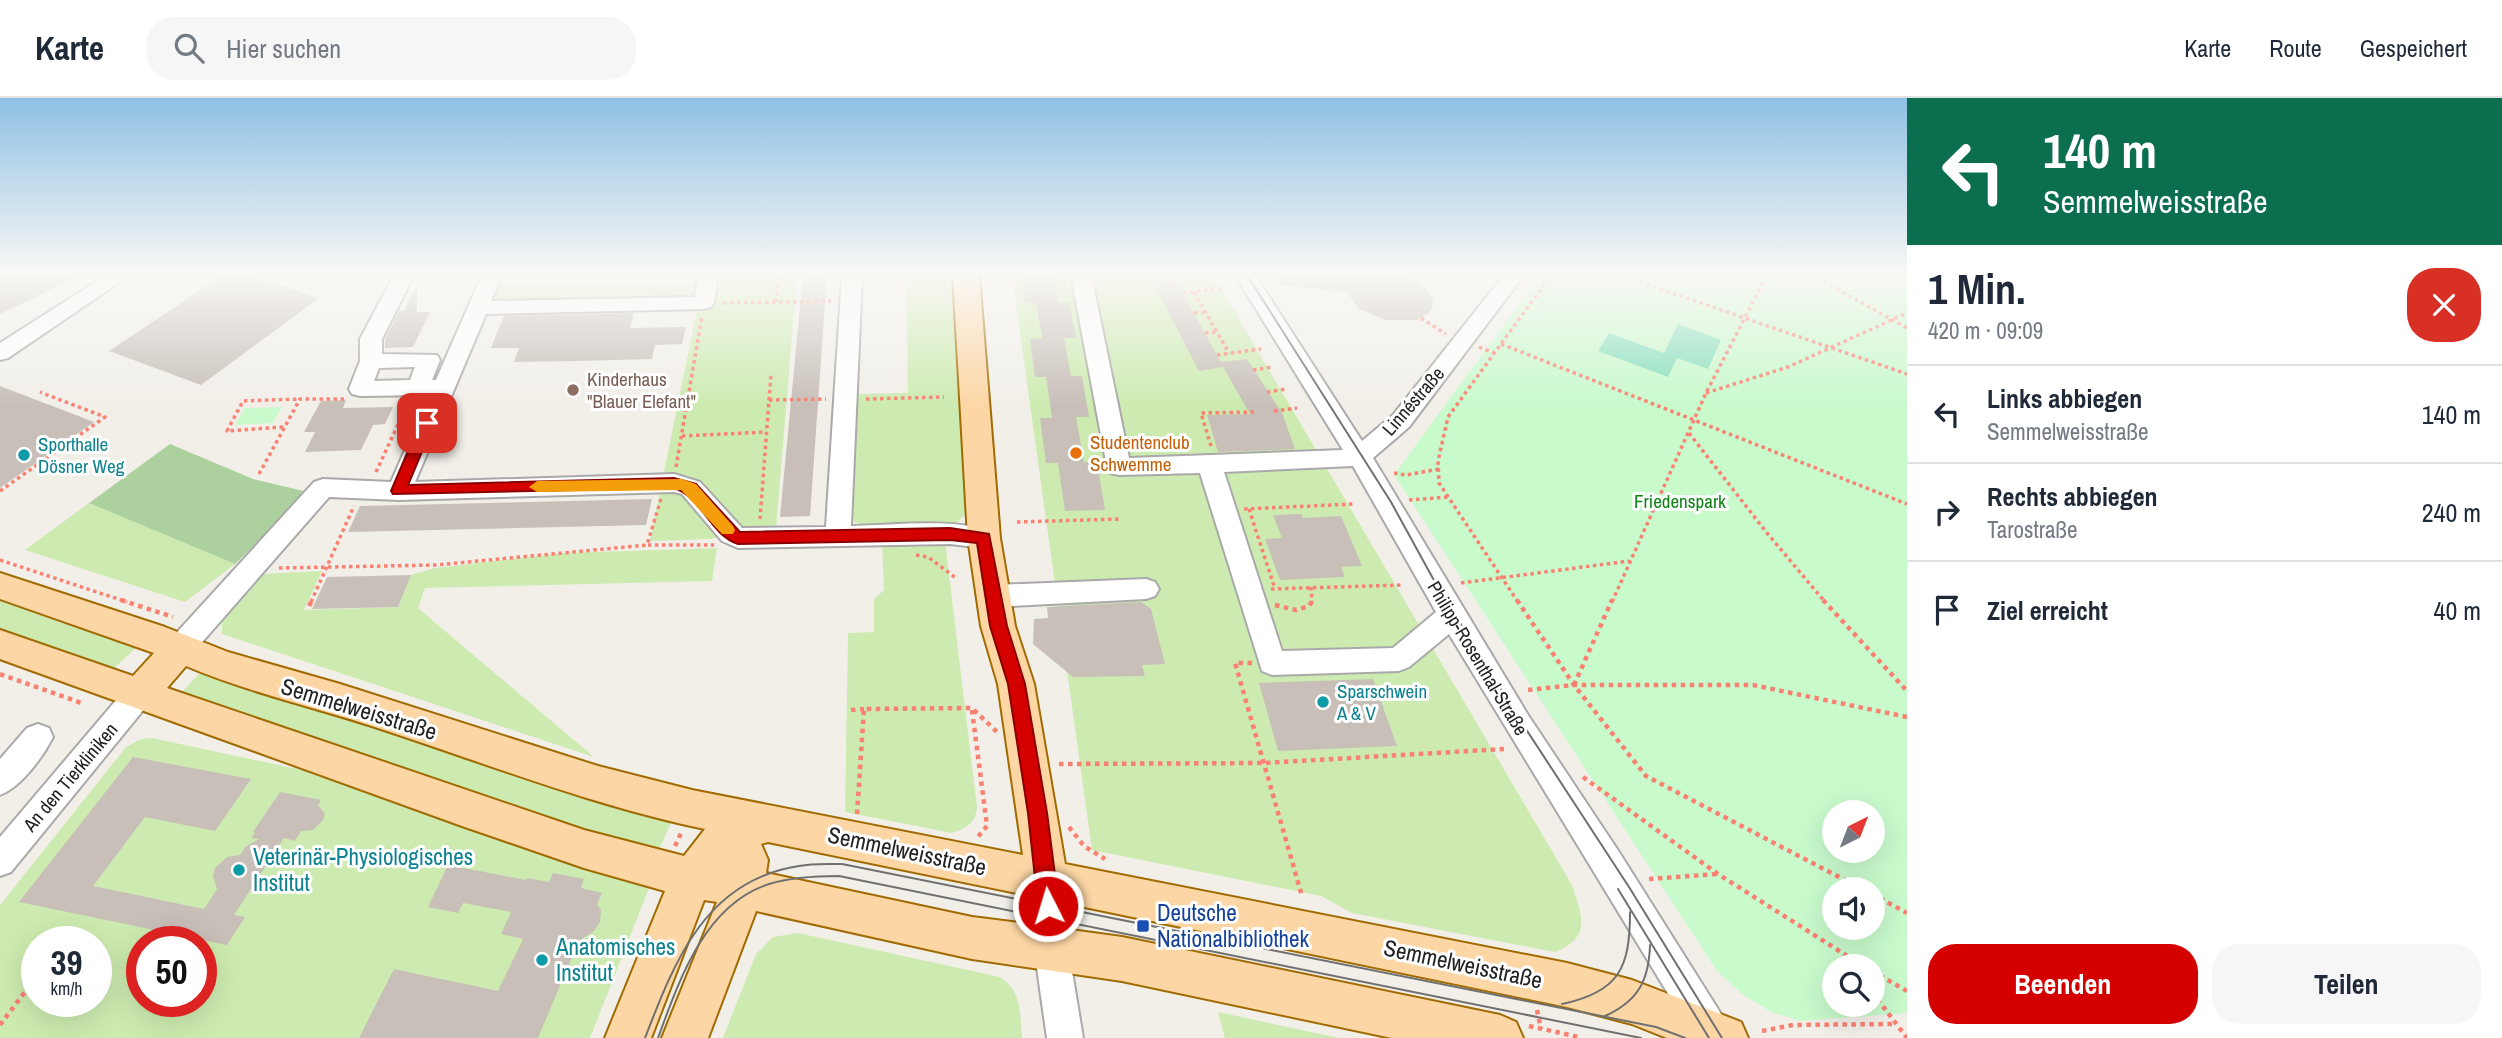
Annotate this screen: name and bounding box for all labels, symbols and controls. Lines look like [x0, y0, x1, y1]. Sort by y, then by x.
search box [146, 17, 636, 80]
text: Karte [35, 26, 104, 70]
icon: search [170, 29, 208, 67]
text: Hier suchen [226, 31, 341, 66]
text: Karte [2184, 32, 2231, 64]
text: Route [2269, 32, 2322, 64]
text: Gespeichert [2360, 32, 2467, 64]
text: 140 m [2043, 117, 2157, 183]
icon: left [1928, 126, 2019, 217]
text: Semmelweisstraße [2043, 180, 2268, 223]
text: 1 Min. [1928, 261, 2026, 317]
button: close [2407, 268, 2481, 342]
text: 420 m · 09:09 [1928, 315, 2043, 346]
street label: Linnéstraße [1376, 361, 1450, 441]
place label: Kinderhaus "Blauer Elefant" [587, 366, 696, 414]
text: Links abbiegen [1987, 381, 2142, 416]
marker: Kinderhaus "Blauer Elefant" [565, 382, 581, 398]
pin [397, 393, 457, 453]
icon: left [1928, 395, 1966, 433]
text: 140 m [2422, 397, 2481, 432]
icon: arrive [408, 404, 446, 442]
text: Semmelweisstraße [1987, 416, 2148, 447]
place label: Studentenclub Schwemme [1090, 429, 1190, 477]
place label: Sporthalle Dösner Weg [38, 431, 125, 479]
marker: Studentenclub Schwemme [1068, 445, 1084, 461]
marker: Sporthalle Dösner Weg [16, 447, 32, 463]
text: Rechts abbiegen [1987, 479, 2158, 514]
park label: Friedenspark [1634, 488, 1726, 514]
icon: right [1928, 493, 1966, 531]
text: 240 m [2422, 495, 2481, 530]
text: Tarostraße [1987, 514, 2078, 545]
street label: Philipp-Rosenthal-Straße [1422, 576, 1534, 740]
icon: arrive [1928, 591, 1966, 629]
text: Ziel erreicht [1987, 593, 2108, 628]
text: 40 m [2434, 593, 2481, 628]
street label: Semmelweisstraße [277, 670, 441, 747]
place label: Sparschwein A & V [1336, 678, 1427, 726]
marker: Sparschwein A & V [1315, 694, 1331, 710]
street label: An den Tierkliniken [16, 717, 123, 838]
north arrow [1822, 800, 1885, 863]
map controls [1822, 800, 1885, 1017]
street label: Semmelweisstraße [825, 819, 989, 882]
place label: Veterinär-Physiologisches Institut [253, 841, 473, 898]
marker: Veterinär-Physiologisches Institut [231, 862, 247, 878]
position arrow [1011, 869, 1085, 943]
button: sound [1822, 877, 1885, 940]
place label: Deutsche Nationalbibliothek [1157, 897, 1310, 954]
marker: Deutsche Nationalbibliothek [1135, 918, 1151, 934]
speed limit sign: 50 [126, 926, 217, 1017]
place label: Anatomisches Institut [555, 931, 676, 988]
street label: Semmelweisstraße [1381, 932, 1545, 995]
text: 39 [51, 939, 82, 986]
button: Beenden [1928, 944, 2198, 1024]
button: Teilen [2212, 944, 2481, 1024]
marker: Anatomisches Institut [534, 952, 550, 968]
button: search [1822, 954, 1885, 1017]
text: km/h [51, 976, 83, 1001]

